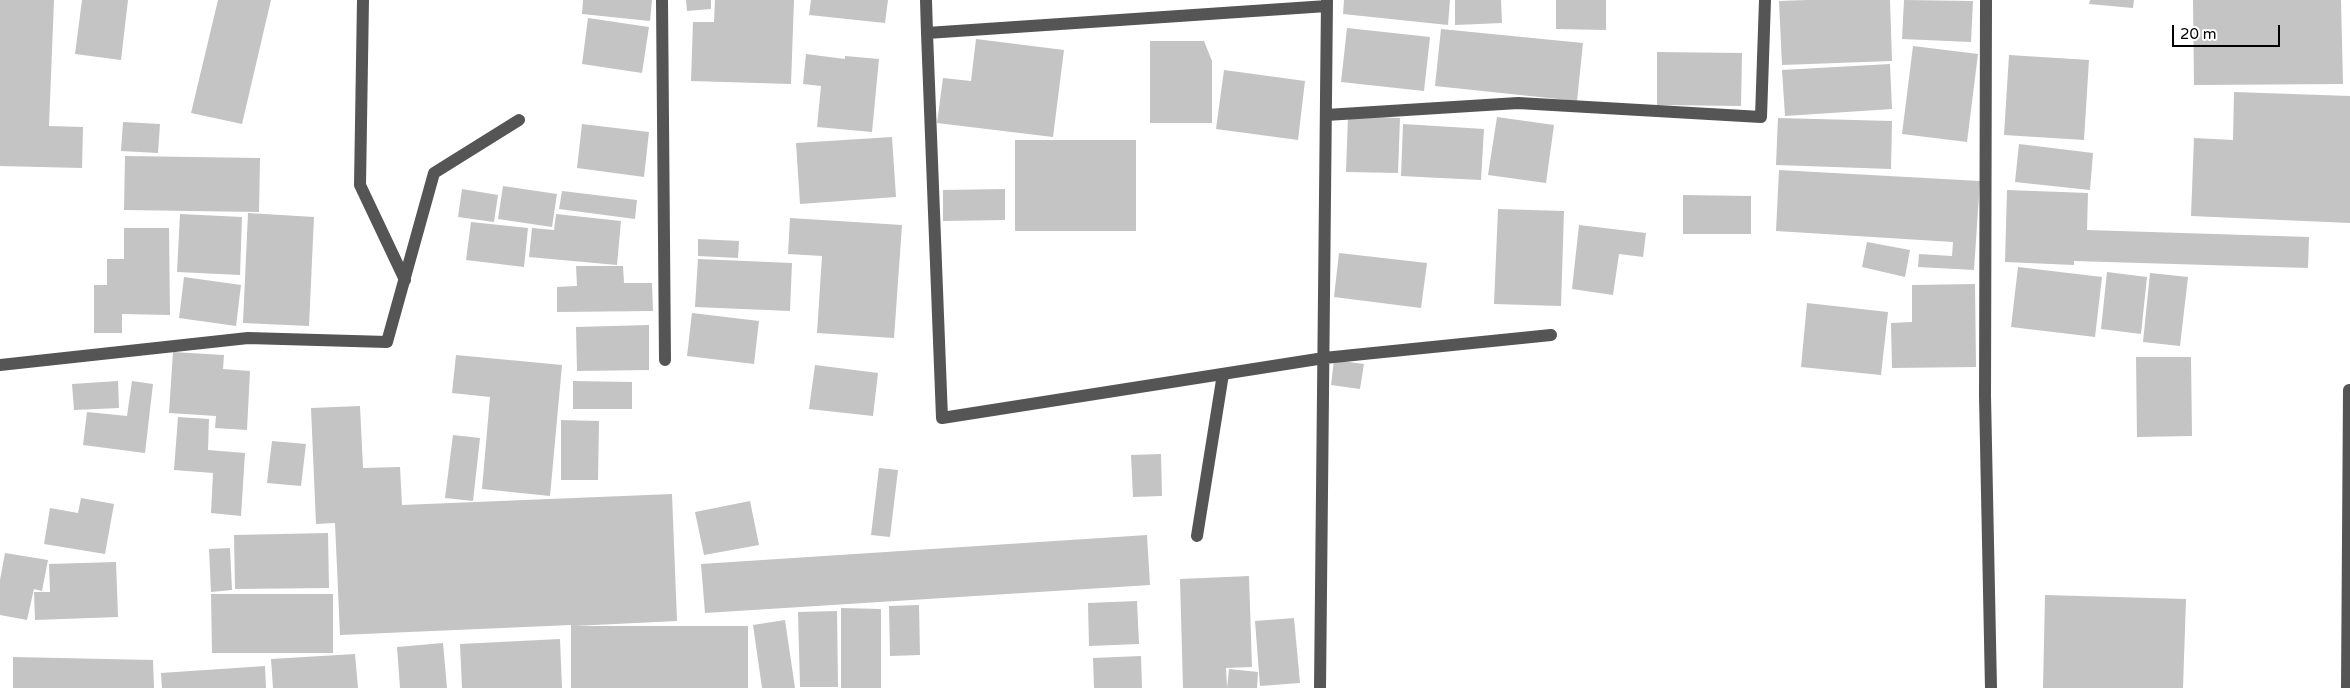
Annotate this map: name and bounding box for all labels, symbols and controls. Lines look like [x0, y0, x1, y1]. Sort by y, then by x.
scale bar [2175, 15, 2282, 47]
text: 20 m [2180, 25, 2217, 43]

